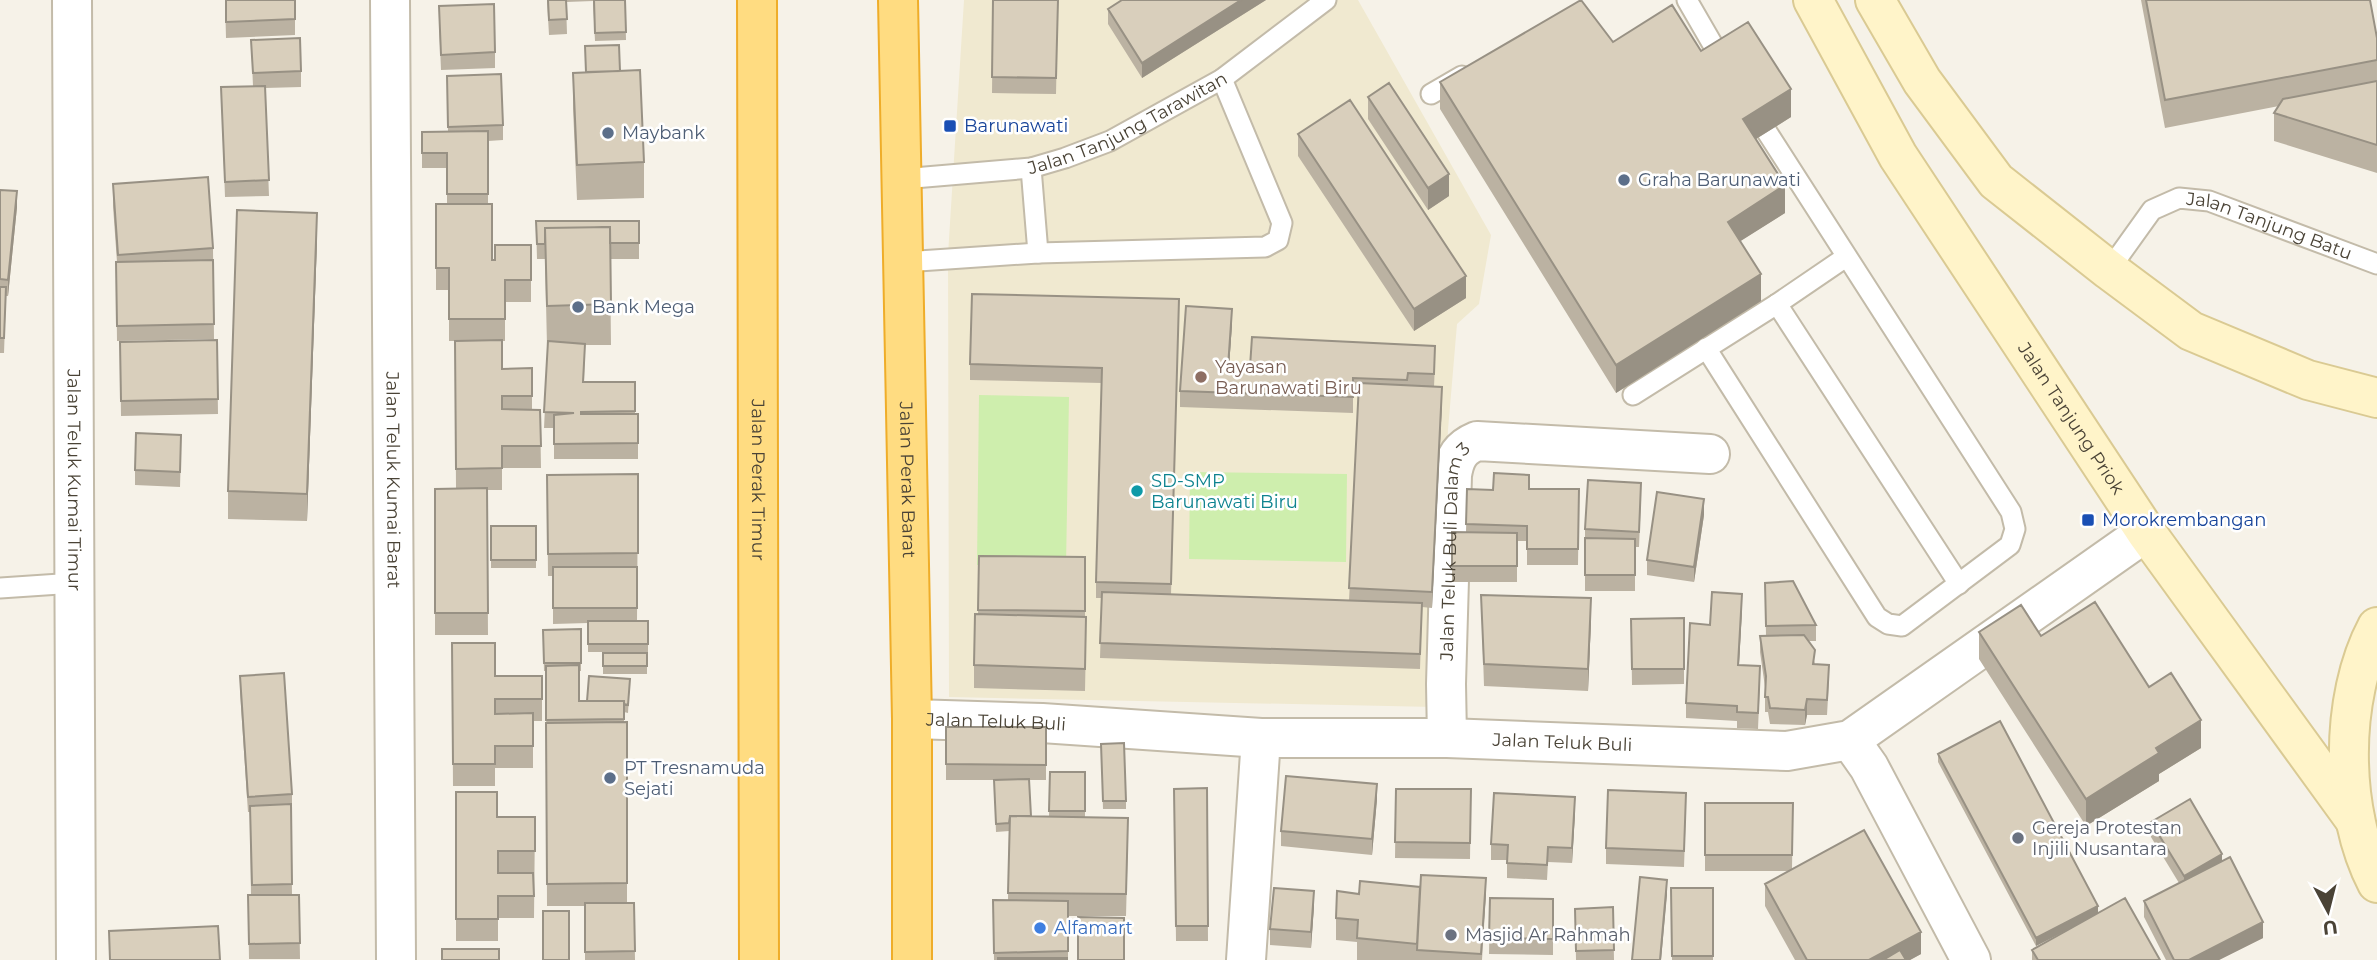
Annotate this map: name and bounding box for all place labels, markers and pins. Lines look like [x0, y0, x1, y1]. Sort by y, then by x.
place label: Barunawati [964, 115, 1068, 137]
marker: Barunawati [942, 118, 958, 134]
place label: Maybank [622, 122, 705, 144]
marker: Maybank [600, 125, 616, 141]
place label: Graha Barunawati [1638, 169, 1801, 191]
marker: Graha Barunawati [1616, 172, 1632, 188]
place label: Bank Mega [592, 296, 695, 318]
marker: Bank Mega [570, 299, 586, 315]
place label: Yayasan Barunawati Biru [1215, 356, 1362, 399]
marker: Yayasan Barunawati Biru [1193, 369, 1209, 385]
place label: SD-SMP Barunawati Biru [1151, 470, 1298, 513]
marker: SD-SMP Barunawati Biru [1129, 483, 1145, 499]
place label: Morokrembangan [2102, 509, 2266, 531]
marker: Morokrembangan [2080, 512, 2096, 528]
place label: PT Tresnamuda Sejati [624, 757, 765, 800]
marker: PT Tresnamuda Sejati [602, 770, 618, 786]
place label: Gereja Protestan Injili Nusantara [2032, 817, 2182, 860]
marker: Gereja Protestan Injili Nusantara [2010, 830, 2026, 846]
place label: Alfamart [1054, 917, 1133, 939]
marker: Alfamart [1032, 920, 1048, 936]
place label: Masjid Ar Rahmah [1465, 924, 1631, 946]
marker: Masjid Ar Rahmah [1443, 927, 1459, 943]

